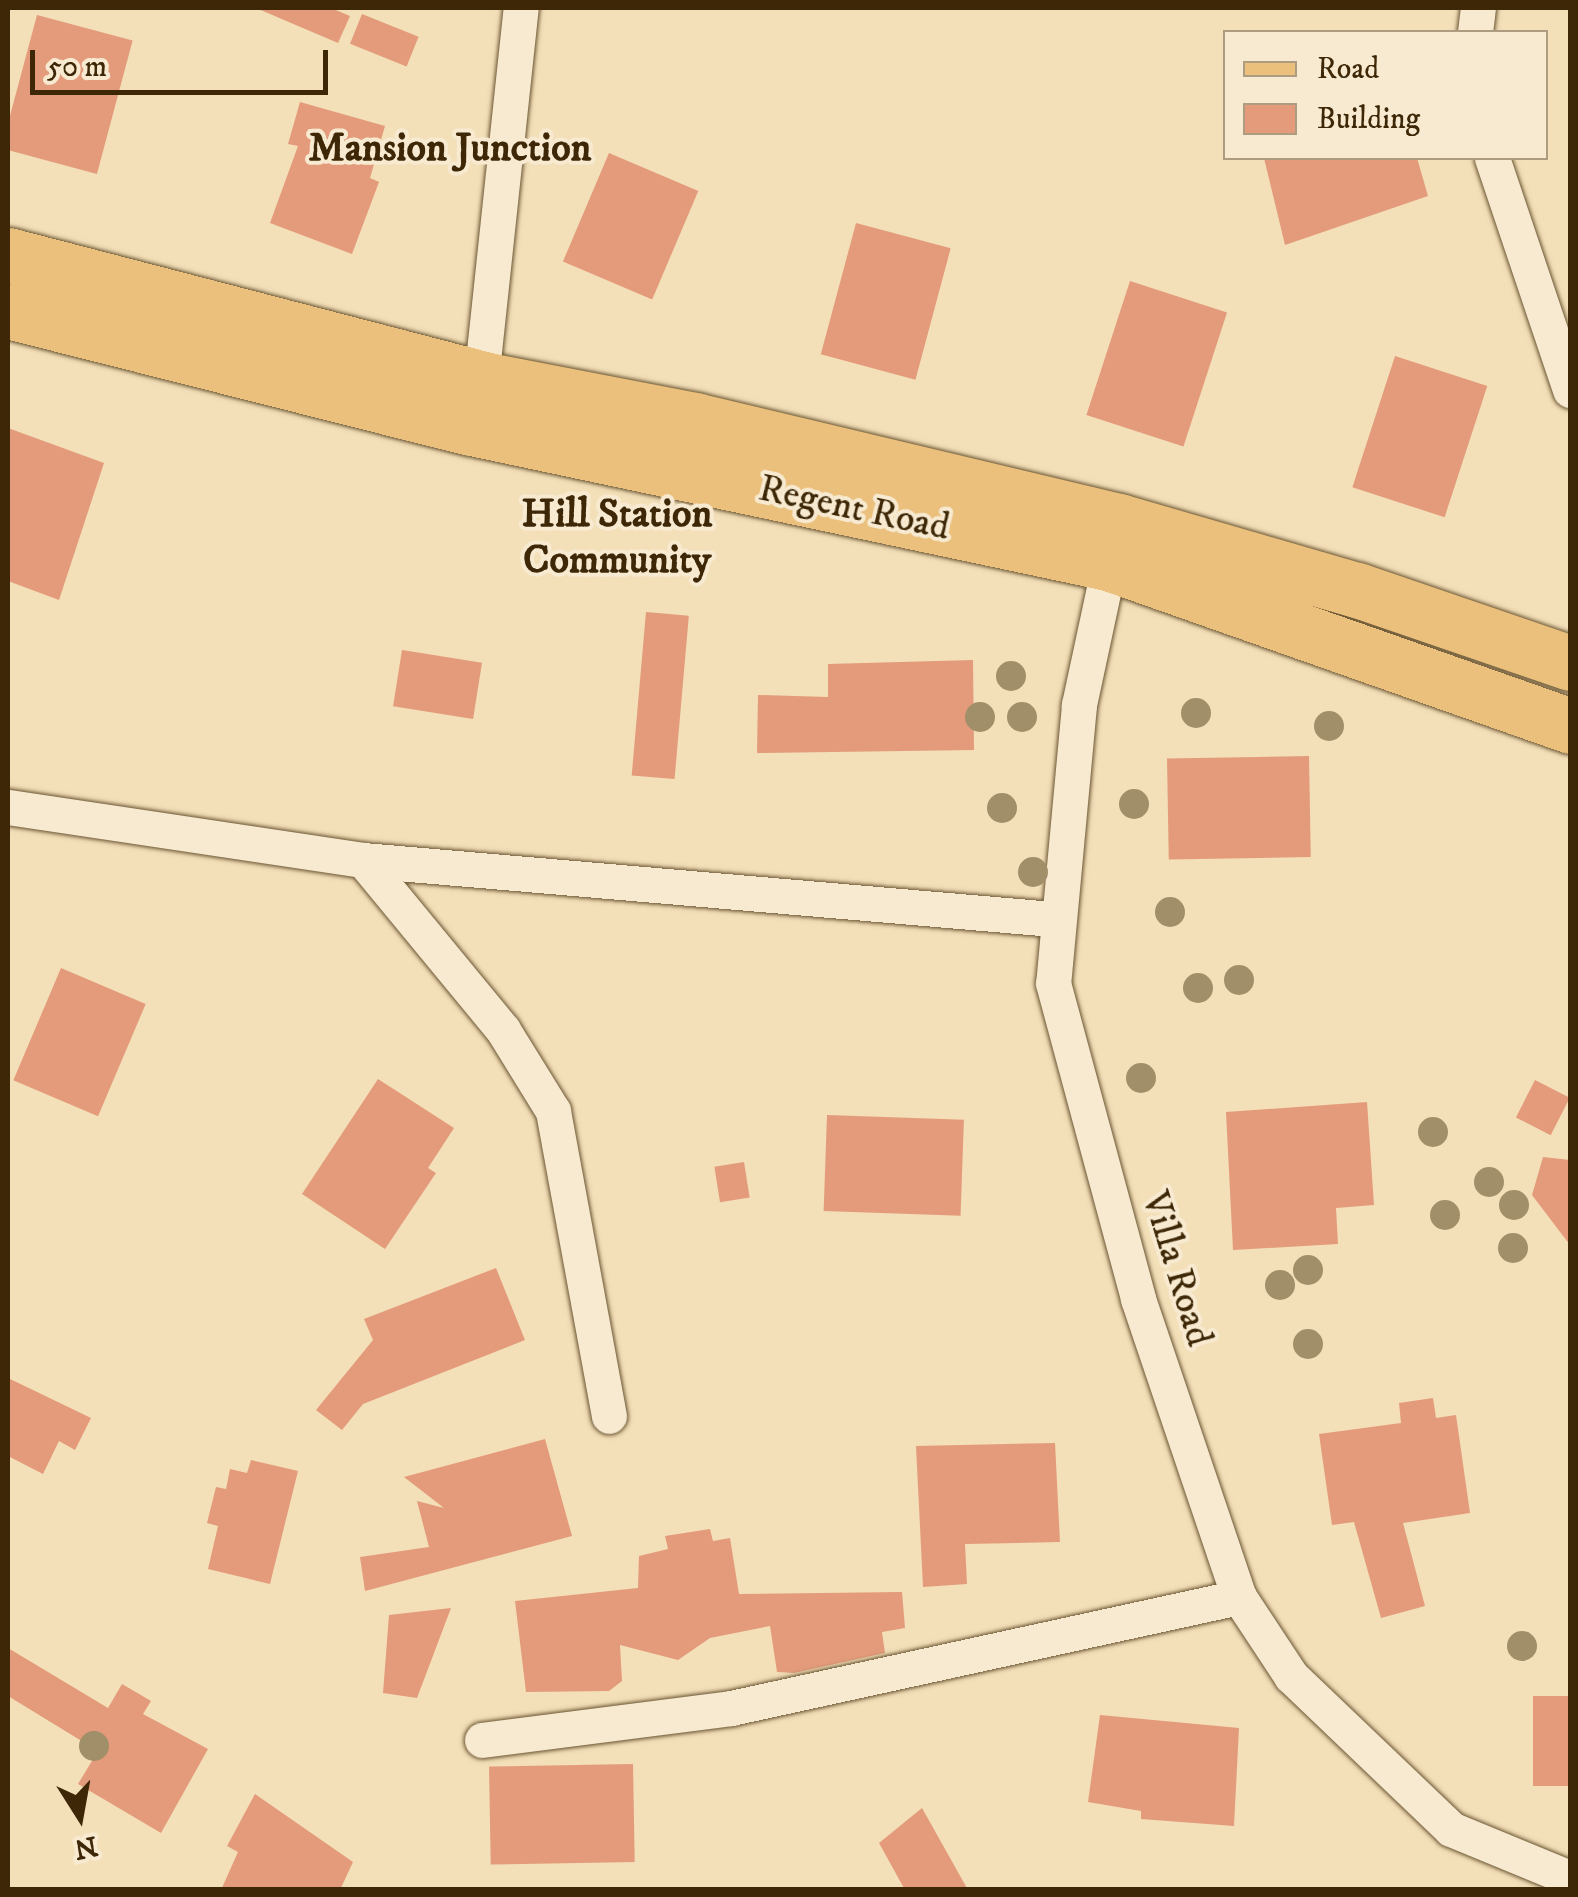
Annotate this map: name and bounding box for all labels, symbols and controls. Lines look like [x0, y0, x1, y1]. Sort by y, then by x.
scale bar [35, 30, 332, 92]
legend [1223, 30, 1548, 160]
text: 50 m [47, 49, 107, 86]
text: Road [1317, 51, 1379, 88]
text: Building [1317, 101, 1420, 138]
district label: Mansion Junction [308, 125, 592, 173]
street label: Regent Road [755, 467, 953, 551]
district label: Hill Station Community [522, 491, 712, 585]
street label: Villa Road [1131, 1186, 1221, 1352]
north arrow [30, 1767, 130, 1867]
text: N [71, 1828, 100, 1866]

